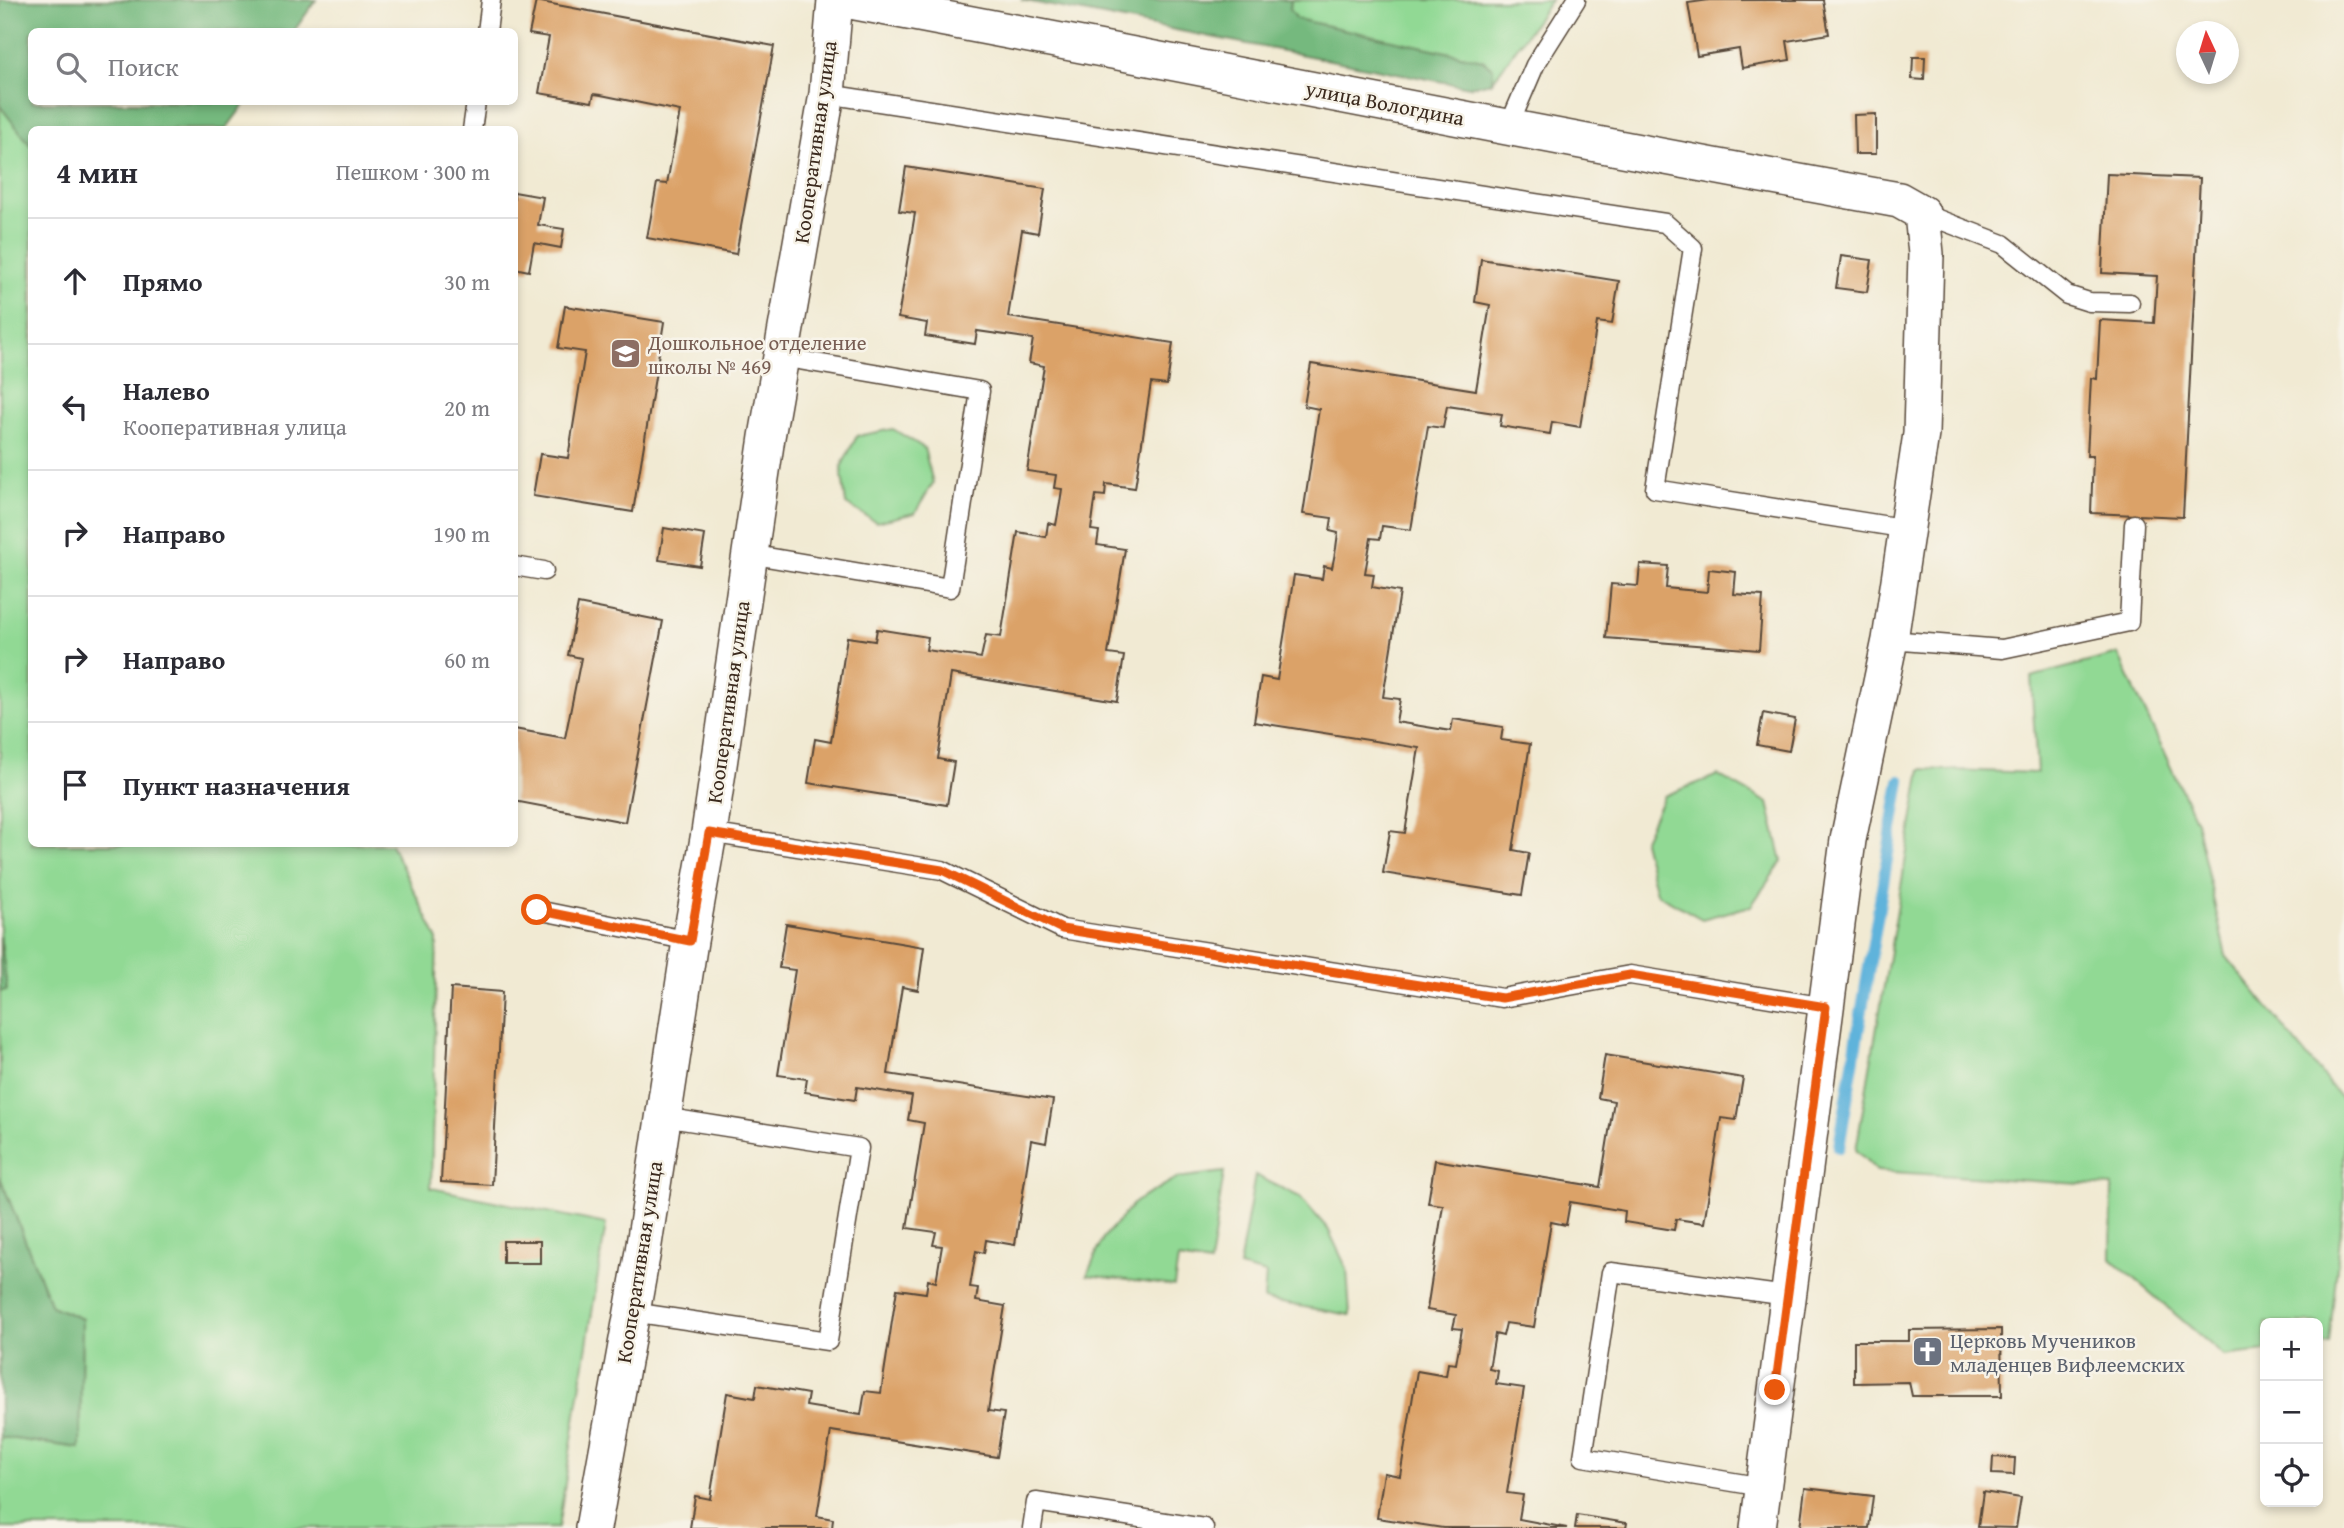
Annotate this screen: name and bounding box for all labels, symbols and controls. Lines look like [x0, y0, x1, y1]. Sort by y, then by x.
north arrow [2176, 21, 2239, 84]
search box [28, 28, 518, 105]
street label: Кооперативная улица [785, 39, 845, 245]
text: Поиск [108, 47, 179, 86]
icon: search [52, 48, 90, 86]
street label: улица Вологдина [1302, 72, 1467, 134]
text: 4 мин [56, 150, 138, 194]
text: Пешком · 300 m [336, 155, 490, 188]
icon: ahead [56, 262, 94, 300]
text: Прямо [123, 262, 203, 301]
text: 30 m [444, 265, 490, 298]
place label: Дошкольное отделение школы № 469 [647, 327, 867, 382]
school or university icon: Дошкольное отделение школы № 469 [608, 337, 642, 371]
text: Налево [123, 371, 210, 410]
icon: left [56, 388, 94, 426]
text: 20 m [444, 391, 490, 424]
text: Кооперативная улица [123, 410, 347, 443]
icon: right [56, 514, 94, 552]
text: Направо [123, 514, 225, 553]
text: 190 m [433, 517, 490, 550]
street label: Кооперативная улица [698, 599, 758, 805]
icon: right [56, 640, 94, 678]
text: Направо [123, 640, 225, 679]
text: 60 m [444, 643, 490, 676]
icon: arrive [56, 766, 94, 804]
text: Пункт назначения [123, 766, 350, 805]
route start [521, 894, 552, 925]
street label: Кооперативная улица [608, 1159, 670, 1365]
map controls [2260, 1318, 2323, 1507]
button: + [2260, 1318, 2323, 1381]
place label: Церковь Мучеников младенцев Вифлеемских [1950, 1325, 2185, 1380]
church icon: Церковь Мучеников младенцев Вифлеемских [1910, 1335, 1944, 1369]
route end [1759, 1374, 1790, 1405]
button: − [2260, 1381, 2323, 1444]
button: locate [2260, 1444, 2323, 1507]

